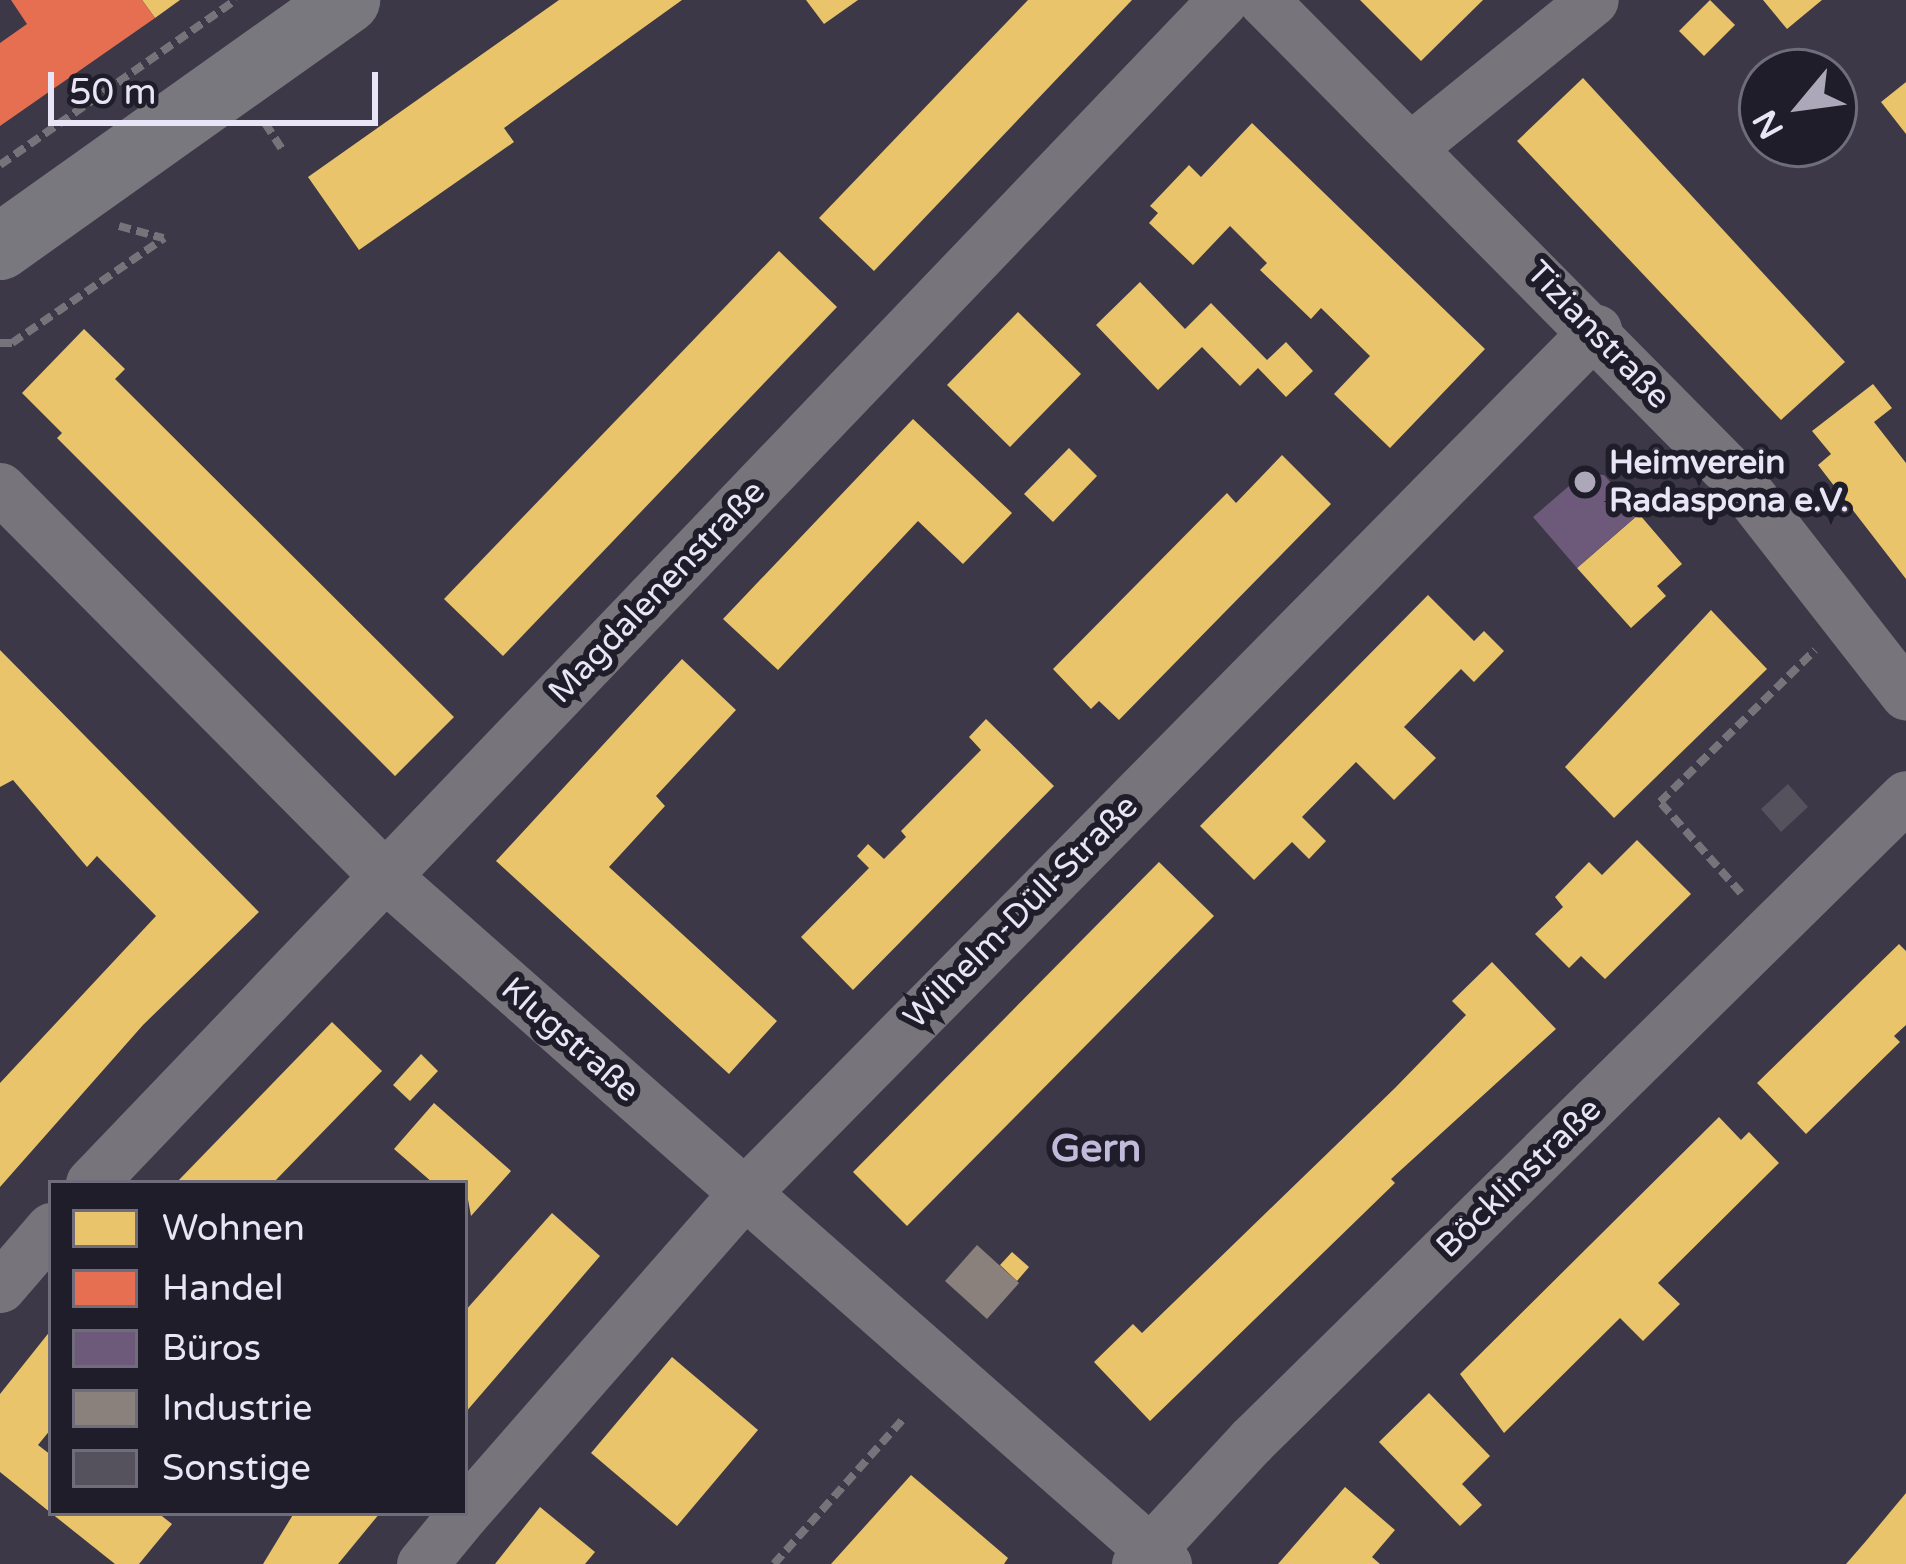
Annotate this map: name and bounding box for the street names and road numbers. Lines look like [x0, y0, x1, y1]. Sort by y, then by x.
street label: Tizianstraße [1518, 253, 1678, 417]
street label: Magdalenenstraße [540, 472, 774, 712]
street label: Wilhelm-Düll-Straße [896, 787, 1146, 1037]
street label: Klugstraße [493, 969, 647, 1111]
street label: Böcklinstraße [1429, 1090, 1609, 1266]

